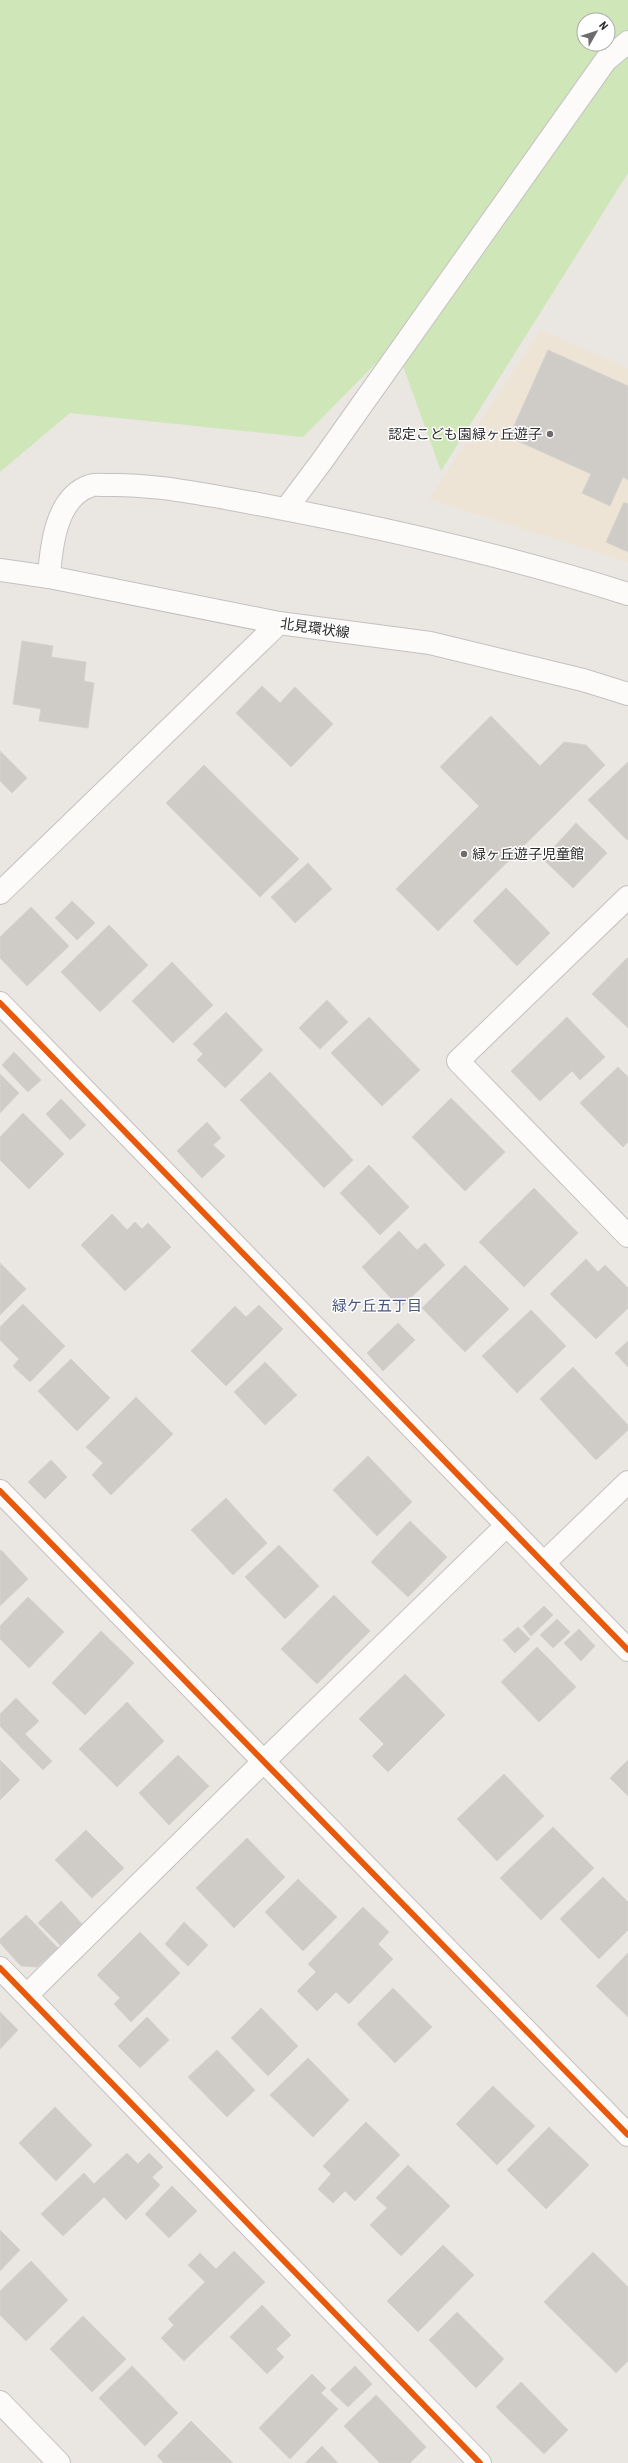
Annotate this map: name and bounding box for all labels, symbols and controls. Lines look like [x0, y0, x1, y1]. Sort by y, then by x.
north arrow [576, 12, 616, 52]
text: N [596, 19, 611, 33]
place label: 認定こども園緑ヶ丘遊子 [388, 426, 542, 442]
marker: 認定こども園緑ヶ丘遊子 [545, 429, 555, 439]
street label: 北見環状線 [279, 615, 351, 641]
place label: 緑ヶ丘遊子児童館 [472, 846, 584, 862]
marker: 緑ヶ丘遊子児童館 [459, 849, 469, 859]
district label: 緑ケ丘五丁目 [332, 1297, 422, 1315]

